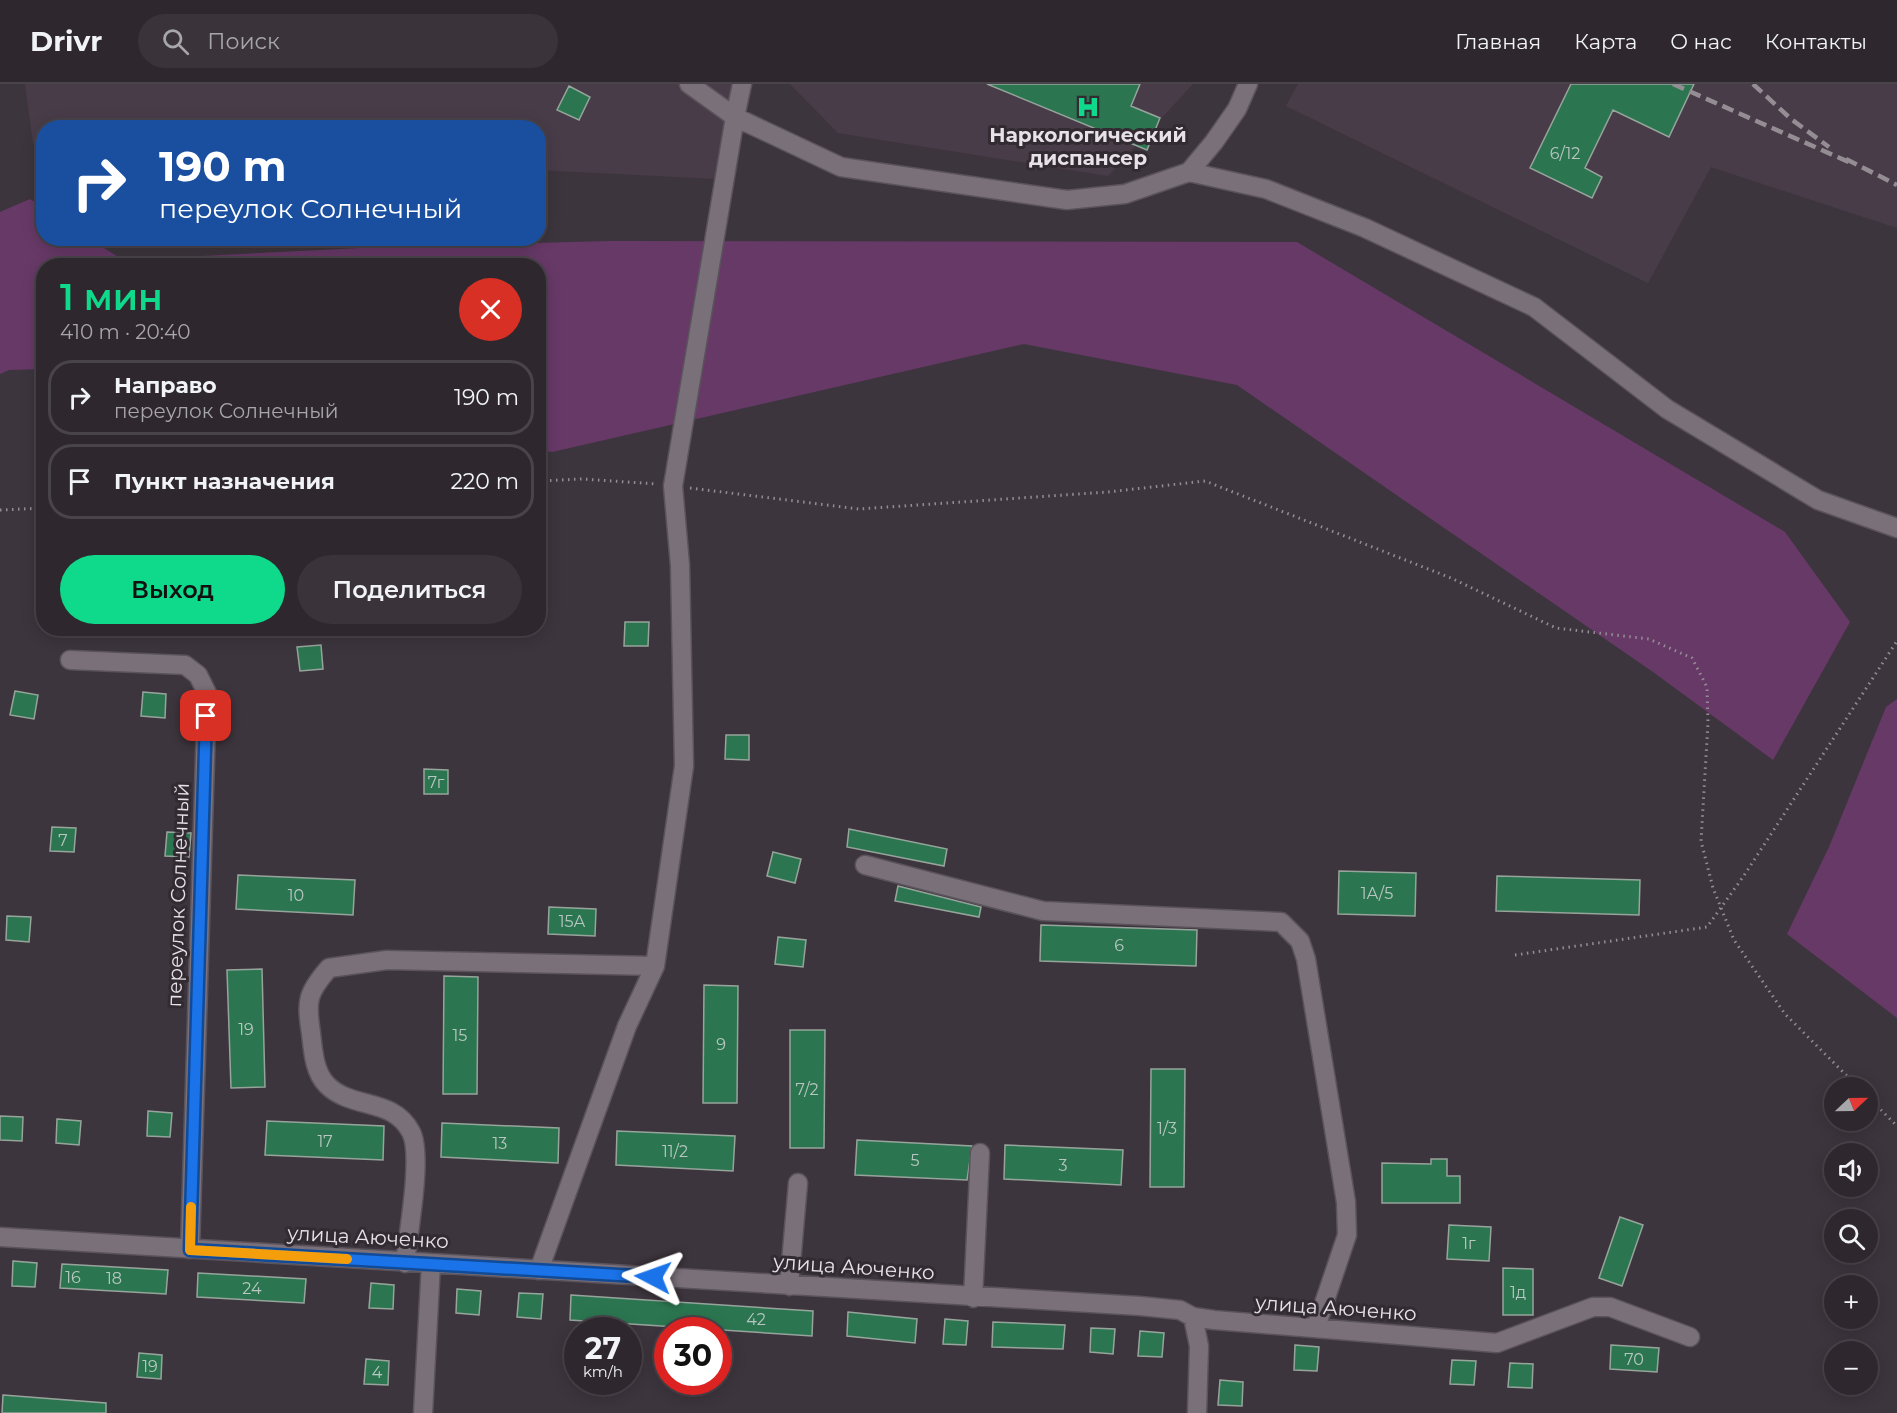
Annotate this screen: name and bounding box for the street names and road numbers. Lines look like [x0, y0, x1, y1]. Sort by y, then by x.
street label: переулок Солнечный [162, 782, 194, 1008]
street label: улица Аюченко [286, 1221, 449, 1253]
street label: улица Аюченко [772, 1249, 935, 1285]
street label: улица Аюченко [1254, 1290, 1417, 1326]

